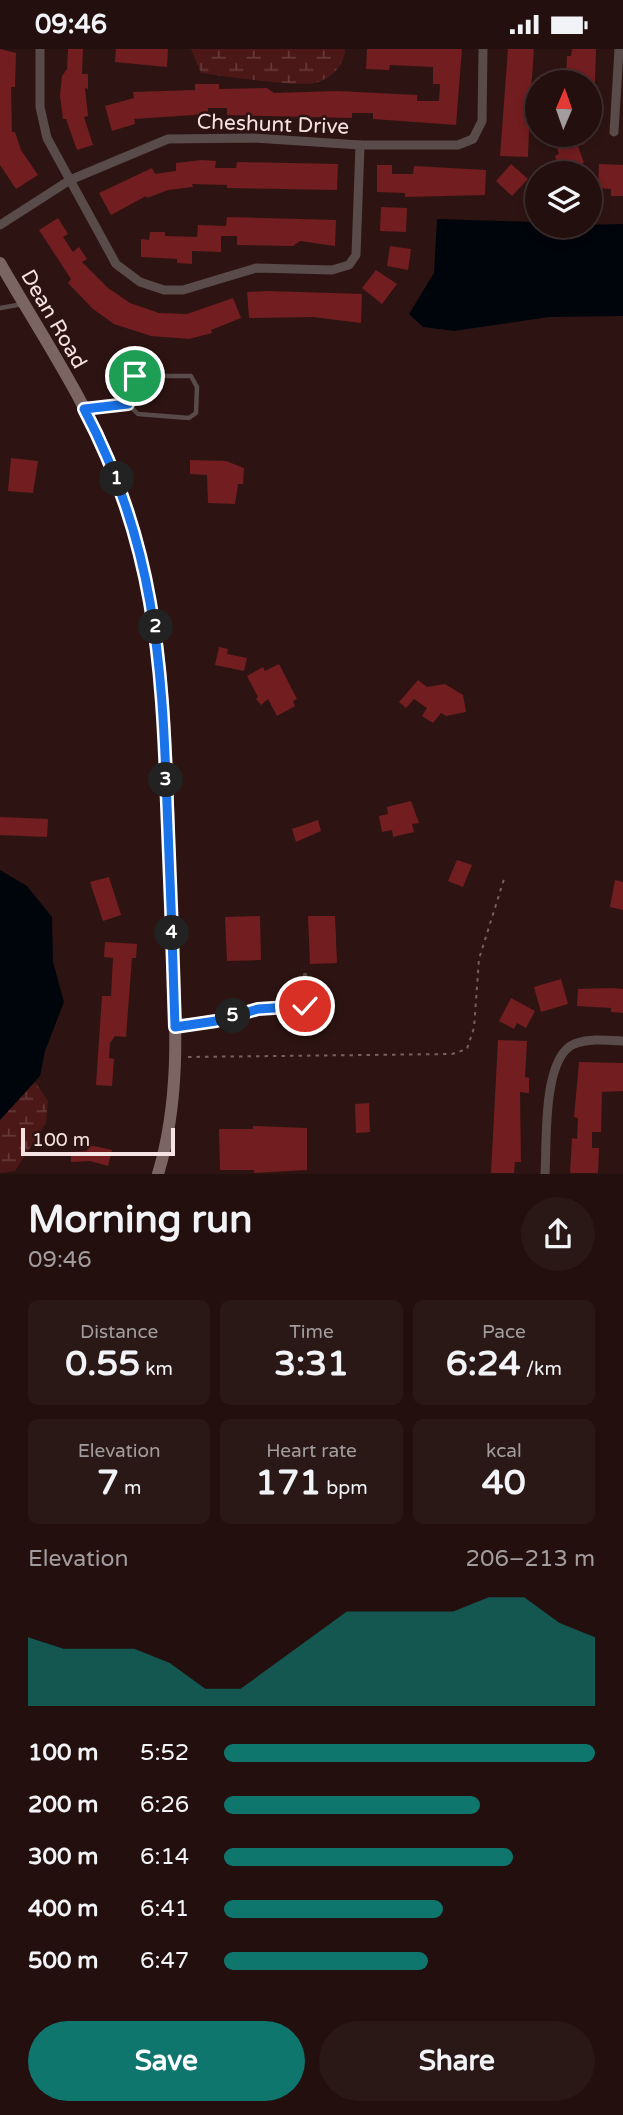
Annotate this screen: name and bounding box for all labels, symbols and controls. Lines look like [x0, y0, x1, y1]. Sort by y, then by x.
text: 09:46 [35, 9, 107, 40]
north arrow [525, 70, 602, 147]
map controls [525, 70, 602, 238]
street label: Cheshunt Drive [196, 109, 350, 140]
button: layers [525, 161, 602, 238]
street label: Dean Road [15, 265, 92, 373]
pin [105, 346, 165, 406]
icon: arrive [116, 357, 154, 395]
pin: 1 [100, 461, 134, 497]
text: 1 [111, 467, 122, 489]
pin: 2 [138, 609, 174, 645]
text: 2 [150, 615, 161, 637]
pin: 3 [148, 763, 184, 797]
text: 3 [160, 768, 171, 790]
pin: 4 [154, 915, 190, 951]
text: 4 [166, 921, 177, 943]
pin [275, 976, 335, 1036]
icon: check [286, 987, 324, 1025]
pin: 5 [216, 999, 250, 1033]
text: 5 [227, 1004, 238, 1026]
scale bar [21, 1125, 175, 1156]
text: 100 m [32, 1129, 90, 1151]
text: Morning run [28, 1197, 252, 1243]
button: share [521, 1197, 595, 1271]
text: 09:46 [28, 1246, 92, 1274]
text: Distance [80, 1321, 158, 1343]
text: Time [289, 1321, 334, 1343]
text: Pace [482, 1321, 526, 1343]
text: 0.55 [65, 1343, 140, 1385]
text: 3:31 [274, 1343, 349, 1385]
text: 6:24 [446, 1343, 521, 1385]
text: km [140, 1358, 173, 1380]
text: /km [521, 1358, 562, 1380]
text: Elevation [78, 1440, 161, 1462]
text: Heart rate [266, 1440, 357, 1462]
text: kcal [486, 1440, 522, 1462]
text: 7 [97, 1462, 119, 1504]
text: 171 [255, 1462, 321, 1504]
text: 40 [482, 1462, 526, 1504]
text: m [119, 1477, 141, 1499]
text: bpm [321, 1477, 368, 1499]
text: Elevation [28, 1545, 129, 1573]
text: 206–213 m [466, 1545, 595, 1573]
text: 100 m [28, 1739, 98, 1767]
text: 5:52 [140, 1739, 189, 1767]
text: 200 m [28, 1791, 98, 1819]
text: 6:26 [140, 1791, 189, 1819]
text: 300 m [28, 1843, 98, 1871]
text: 6:14 [140, 1843, 189, 1871]
text: 400 m [28, 1895, 98, 1923]
text: 6:41 [140, 1895, 189, 1923]
text: 500 m [28, 1947, 98, 1975]
text: 6:47 [140, 1947, 189, 1975]
button: Save [28, 2021, 305, 2101]
button: Share [319, 2021, 595, 2101]

